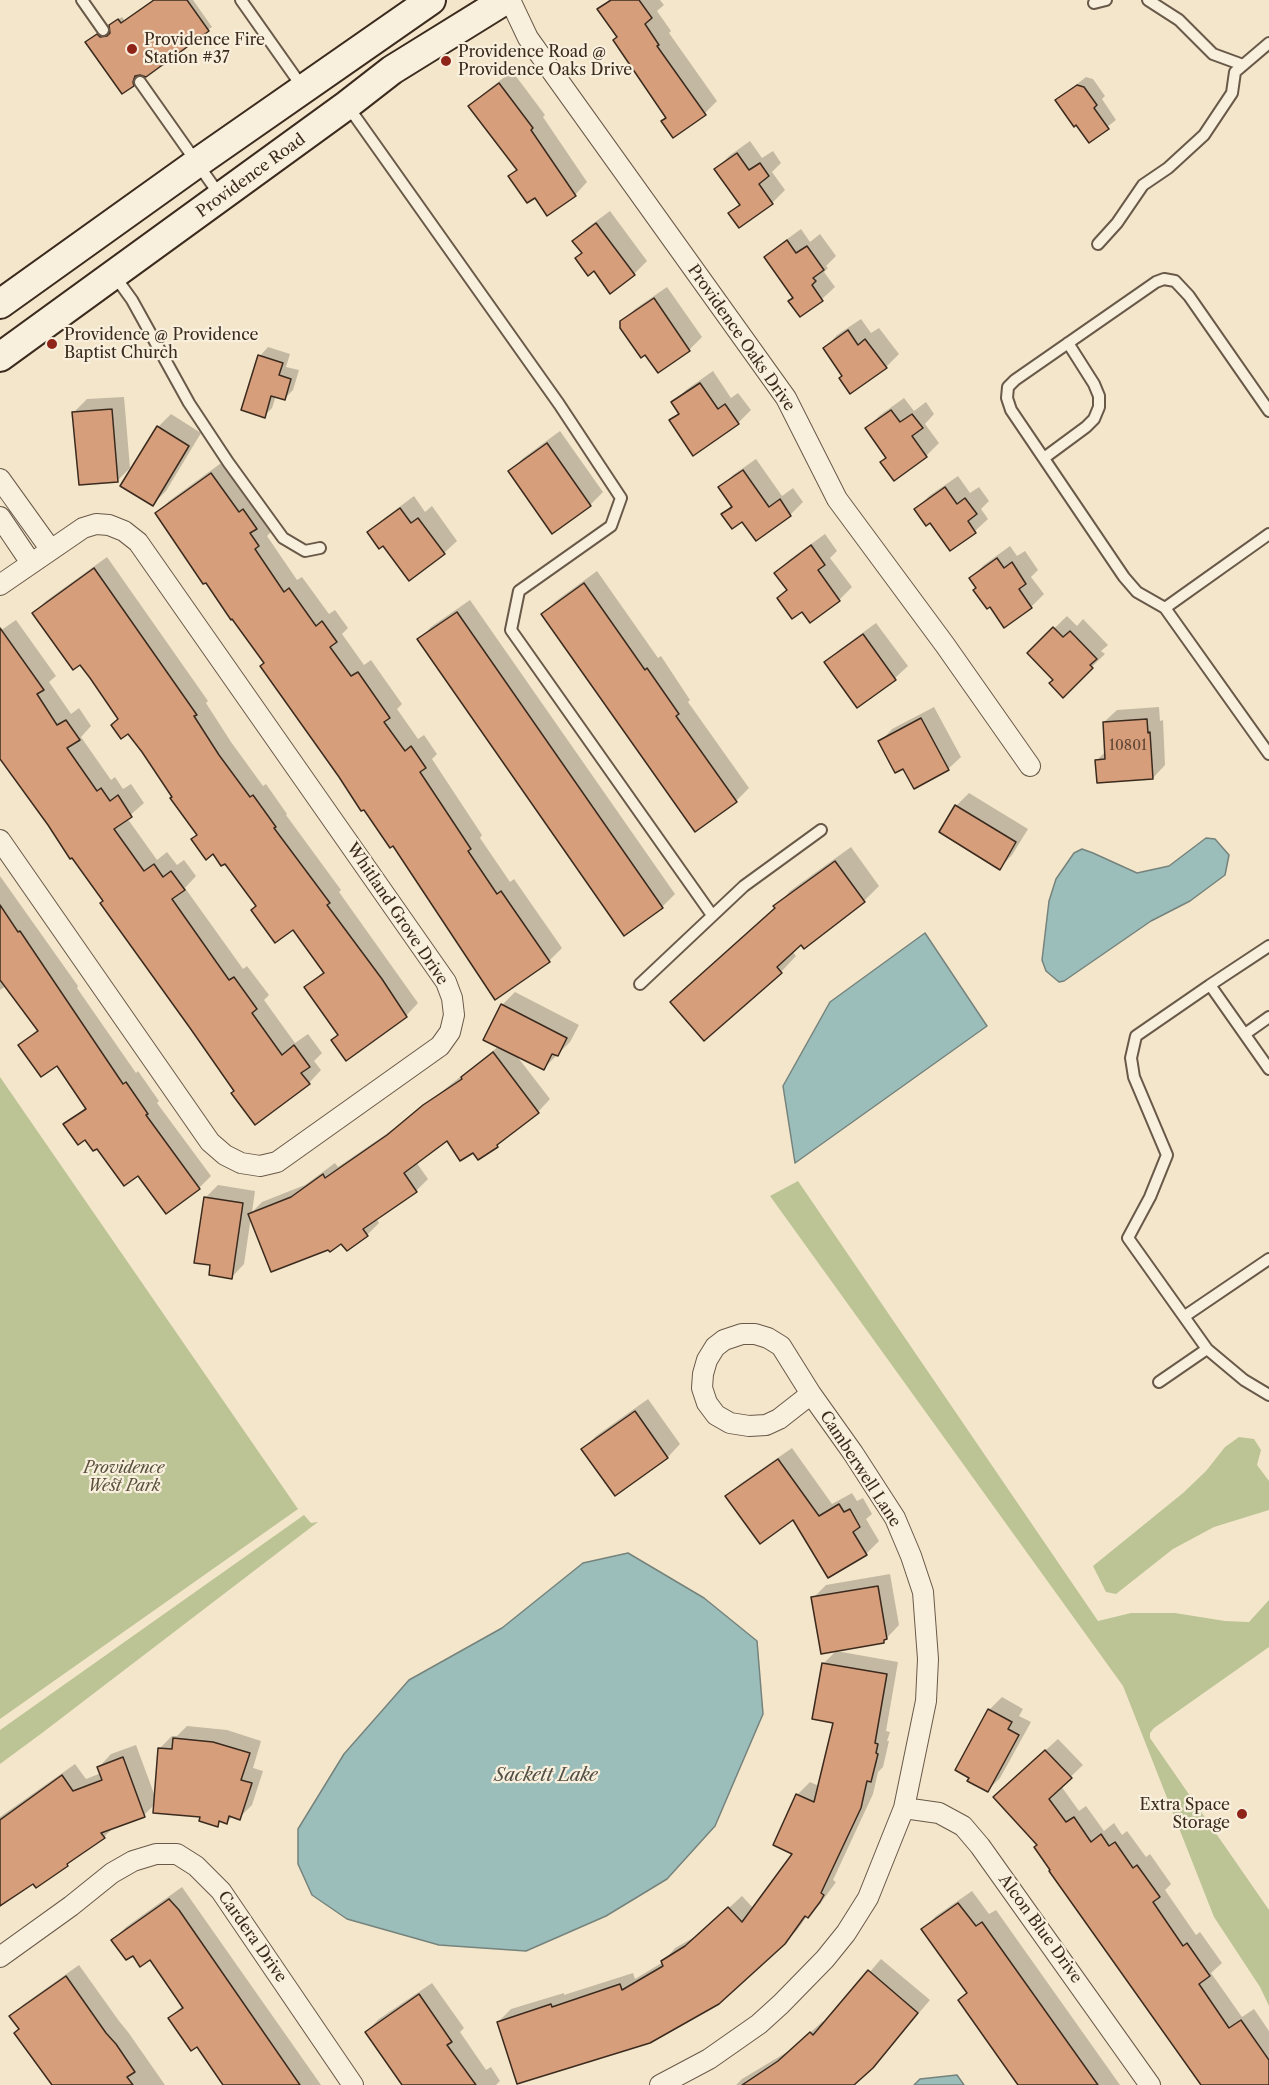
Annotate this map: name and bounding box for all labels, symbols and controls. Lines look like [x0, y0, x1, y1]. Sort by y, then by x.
place label: Providence Fire Station #37 [144, 30, 265, 68]
marker: Providence Fire Station #37 [125, 42, 139, 56]
place label: Providence Road @ Providence Oaks Drive [458, 42, 632, 80]
marker: Providence Road @ Providence Oaks Drive [439, 54, 453, 68]
street label: Providence Road [193, 130, 309, 222]
street label: Providence Oaks Drive [683, 261, 799, 415]
place label: Providence @ Providence Baptist Church [64, 325, 259, 363]
marker: Providence @ Providence Baptist Church [45, 337, 59, 351]
house number: 10801 [1109, 738, 1147, 754]
street label: Whitland Grove Drive [342, 839, 452, 989]
street label: Camberwell Lane [815, 1407, 905, 1531]
park label: Providence West Park [84, 1458, 164, 1496]
water label: Sackett Lake [494, 1765, 598, 1787]
place label: Extra Space Storage [1139, 1795, 1230, 1833]
marker: Extra Space Storage [1235, 1807, 1249, 1821]
street label: Alcon Blue Drive [994, 1871, 1086, 1987]
street label: Cardera Drive [213, 1888, 291, 1986]

